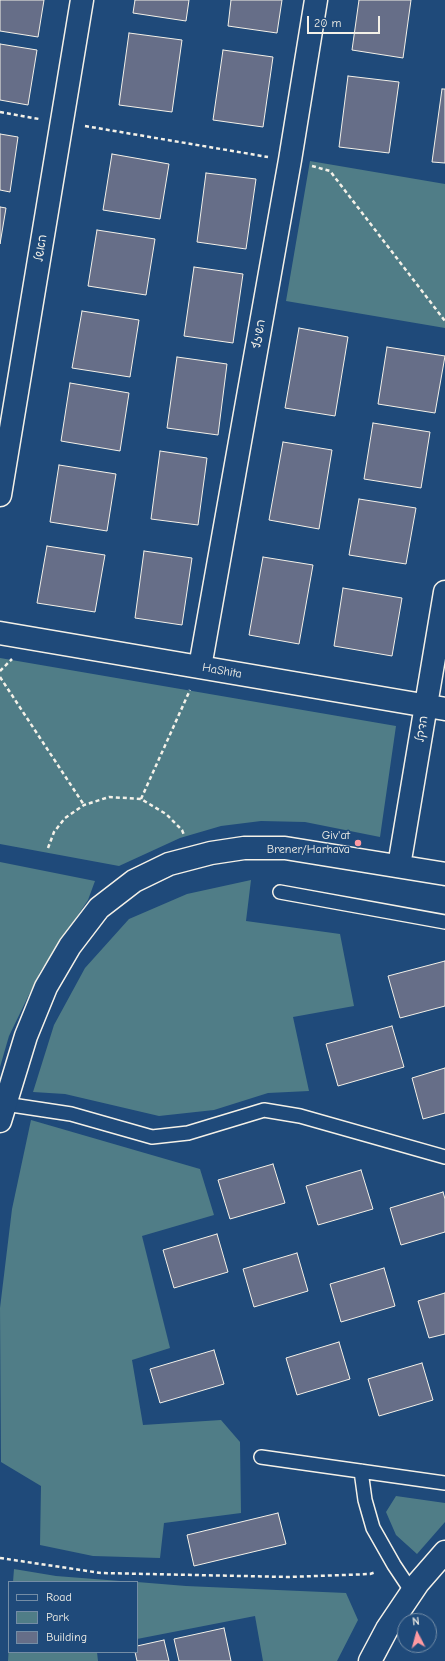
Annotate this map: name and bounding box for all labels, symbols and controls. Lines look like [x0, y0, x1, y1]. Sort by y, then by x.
scale bar [309, 8, 382, 34]
text: 20 m [314, 16, 342, 30]
street label: האשל [32, 233, 50, 263]
street label: השיזף [249, 318, 269, 350]
street label: HaShita [201, 660, 243, 682]
street label: הדקל [413, 715, 431, 743]
place label: Giv'at Brener/Harhava [267, 829, 350, 857]
marker: Giv'at Brener/Harhava [353, 838, 363, 848]
legend [8, 1581, 138, 1653]
text: Road [46, 1590, 72, 1604]
text: Park [46, 1610, 69, 1624]
north arrow [397, 1613, 437, 1653]
text: N [412, 1615, 420, 1628]
text: Building [46, 1630, 87, 1644]

